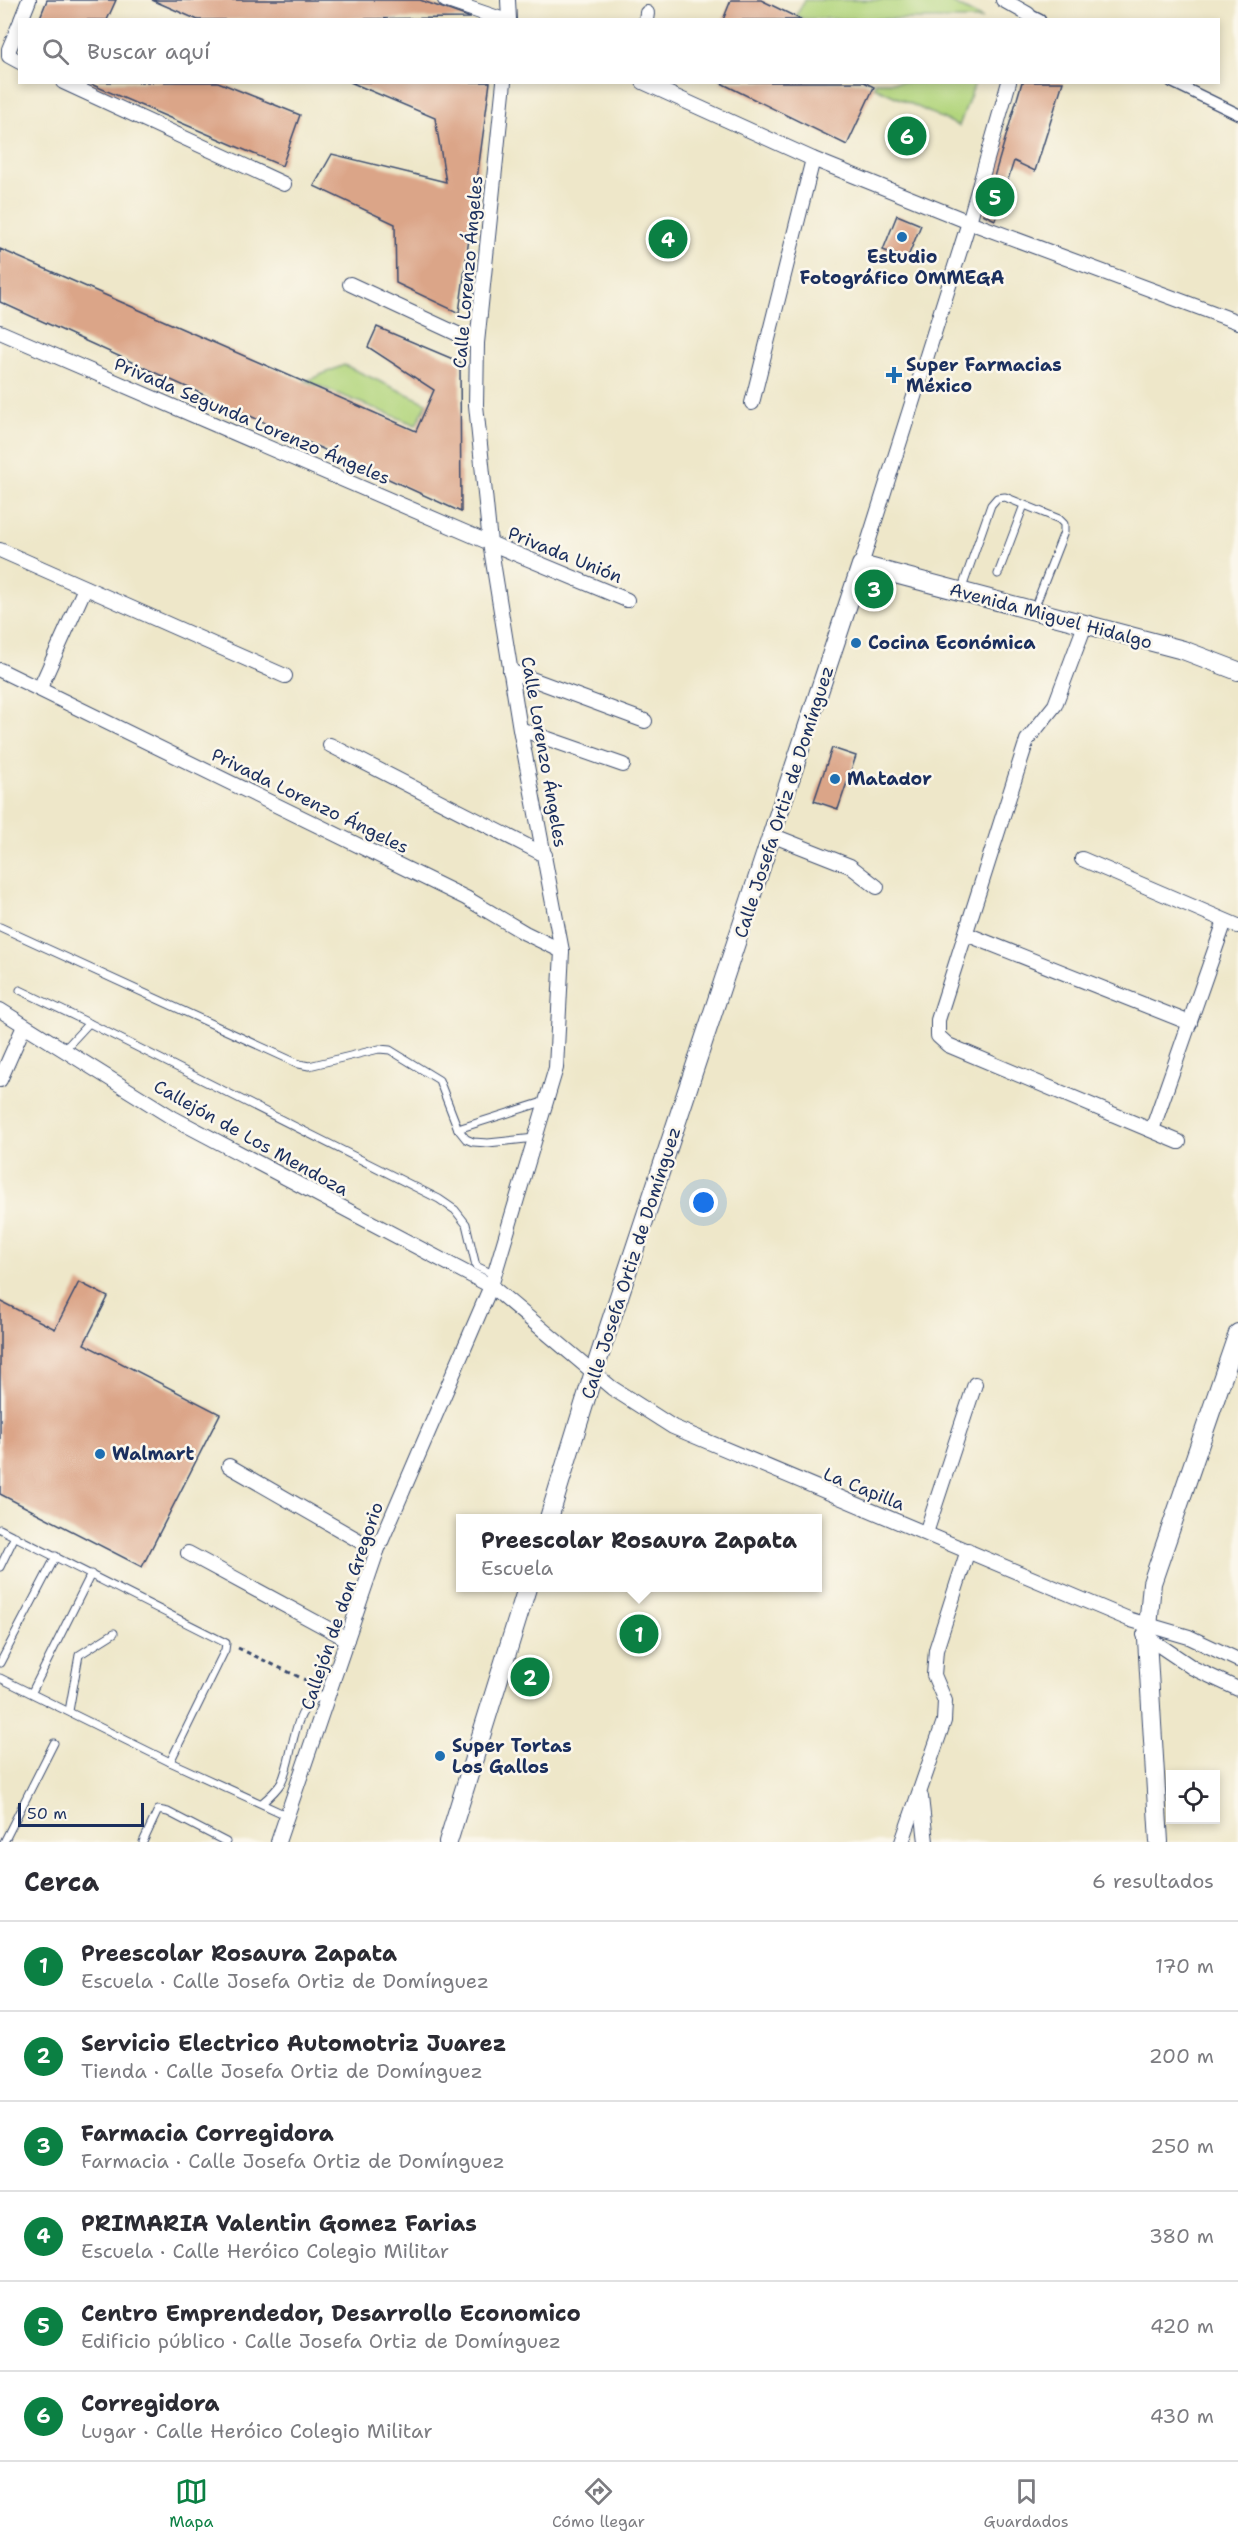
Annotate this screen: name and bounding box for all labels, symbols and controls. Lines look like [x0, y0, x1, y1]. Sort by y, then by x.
search box [18, 18, 1220, 84]
icon: search [39, 35, 72, 68]
text: Buscar aquí [87, 37, 210, 66]
pin: 6 [888, 114, 926, 158]
pin: 5 [976, 174, 1014, 220]
street label: Calle Lorenzo Ángeles [448, 175, 488, 369]
pin: 4 [648, 216, 688, 262]
marker: Estudio Fotográfico OMMEGA [895, 230, 909, 244]
place label: Estudio Fotográfico OMMEGA [800, 245, 1005, 290]
street label: Privada Segunda Lorenzo Ángeles [110, 352, 394, 490]
place label: Super Farmacias México [906, 353, 1062, 398]
marker: Super Farmacias México [887, 368, 901, 382]
street label: Privada Unión [504, 521, 626, 589]
pin: 3 [854, 566, 894, 612]
street label: Avenida Miguel Hidalgo [947, 577, 1155, 655]
place label: Cocina Económica [868, 631, 1036, 655]
marker: Cocina Económica [849, 636, 863, 650]
street label: Calle Lorenzo Ángeles [515, 655, 573, 849]
street label: Calle Josefa Ortiz de Domínguez [729, 663, 839, 941]
street label: Privada Lorenzo Ángeles [207, 743, 413, 859]
place label: Matador [847, 767, 932, 791]
marker: Matador [828, 772, 842, 786]
street label: Callejón de Los Mendoza [149, 1074, 353, 1202]
street label: Calle Josefa Ortiz de Domínguez [576, 1124, 686, 1402]
your location [689, 1188, 718, 1217]
place label: Walmart [112, 1442, 195, 1466]
marker: Walmart [93, 1447, 107, 1461]
street label: La Capilla [820, 1462, 908, 1516]
street label: Callejón de don Gregorio [295, 1499, 389, 1713]
popup [456, 1514, 822, 1592]
text: Preescolar Rosaura Zapata [481, 1526, 797, 1555]
text: Escuela [481, 1555, 553, 1581]
pin: 1 [620, 1612, 658, 1656]
pin: 2 [510, 1654, 550, 1700]
place label: Super Tortas Los Gallos [452, 1734, 572, 1779]
marker: Super Tortas Los Gallos [433, 1749, 447, 1763]
map controls [1166, 1770, 1220, 1824]
button: locate [1166, 1770, 1220, 1824]
scale bar [18, 1800, 144, 1828]
text: 50 m [27, 1803, 67, 1824]
text: Cerca [24, 1864, 99, 1899]
text: 6 resultados [1092, 1868, 1214, 1894]
text: Preescolar Rosaura Zapata [81, 1939, 397, 1968]
text: 1 [39, 1953, 48, 1979]
text: 170 m [1155, 1953, 1214, 1979]
text: Escuela · Calle Josefa Ortiz de Domínguez [81, 1968, 489, 1994]
text: Servicio Electrico Automotriz Juarez [81, 2029, 506, 2058]
text: 2 [37, 2043, 51, 2069]
text: 200 m [1149, 2043, 1214, 2069]
text: Tienda · Calle Josefa Ortiz de Domínguez [81, 2058, 483, 2084]
text: Farmacia Corregidora [81, 2119, 334, 2148]
text: 3 [37, 2133, 51, 2159]
text: 250 m [1150, 2133, 1214, 2159]
text: Farmacia · Calle Josefa Ortiz de Domínguez [81, 2148, 505, 2174]
text: PRIMARIA Valentin Gomez Farias [81, 2209, 477, 2238]
text: 4 [37, 2223, 51, 2249]
text: 380 m [1149, 2223, 1214, 2249]
text: Escuela · Calle Heróico Colegio Militar [81, 2238, 449, 2264]
text: Centro Emprendedor, Desarrollo Economico [81, 2299, 581, 2328]
text: 5 [37, 2313, 50, 2339]
text: 420 m [1150, 2313, 1214, 2339]
text: Edificio público · Calle Josefa Ortiz de Domínguez [81, 2328, 561, 2354]
text: Corregidora [81, 2389, 219, 2418]
text: 6 [37, 2403, 51, 2429]
text: 430 m [1150, 2403, 1214, 2429]
text: Lugar · Calle Heróico Colegio Militar [81, 2418, 433, 2444]
tab: Mapa [169, 2475, 213, 2532]
tab: Cómo llegar [552, 2475, 645, 2532]
tab: Guardados [984, 2475, 1069, 2532]

